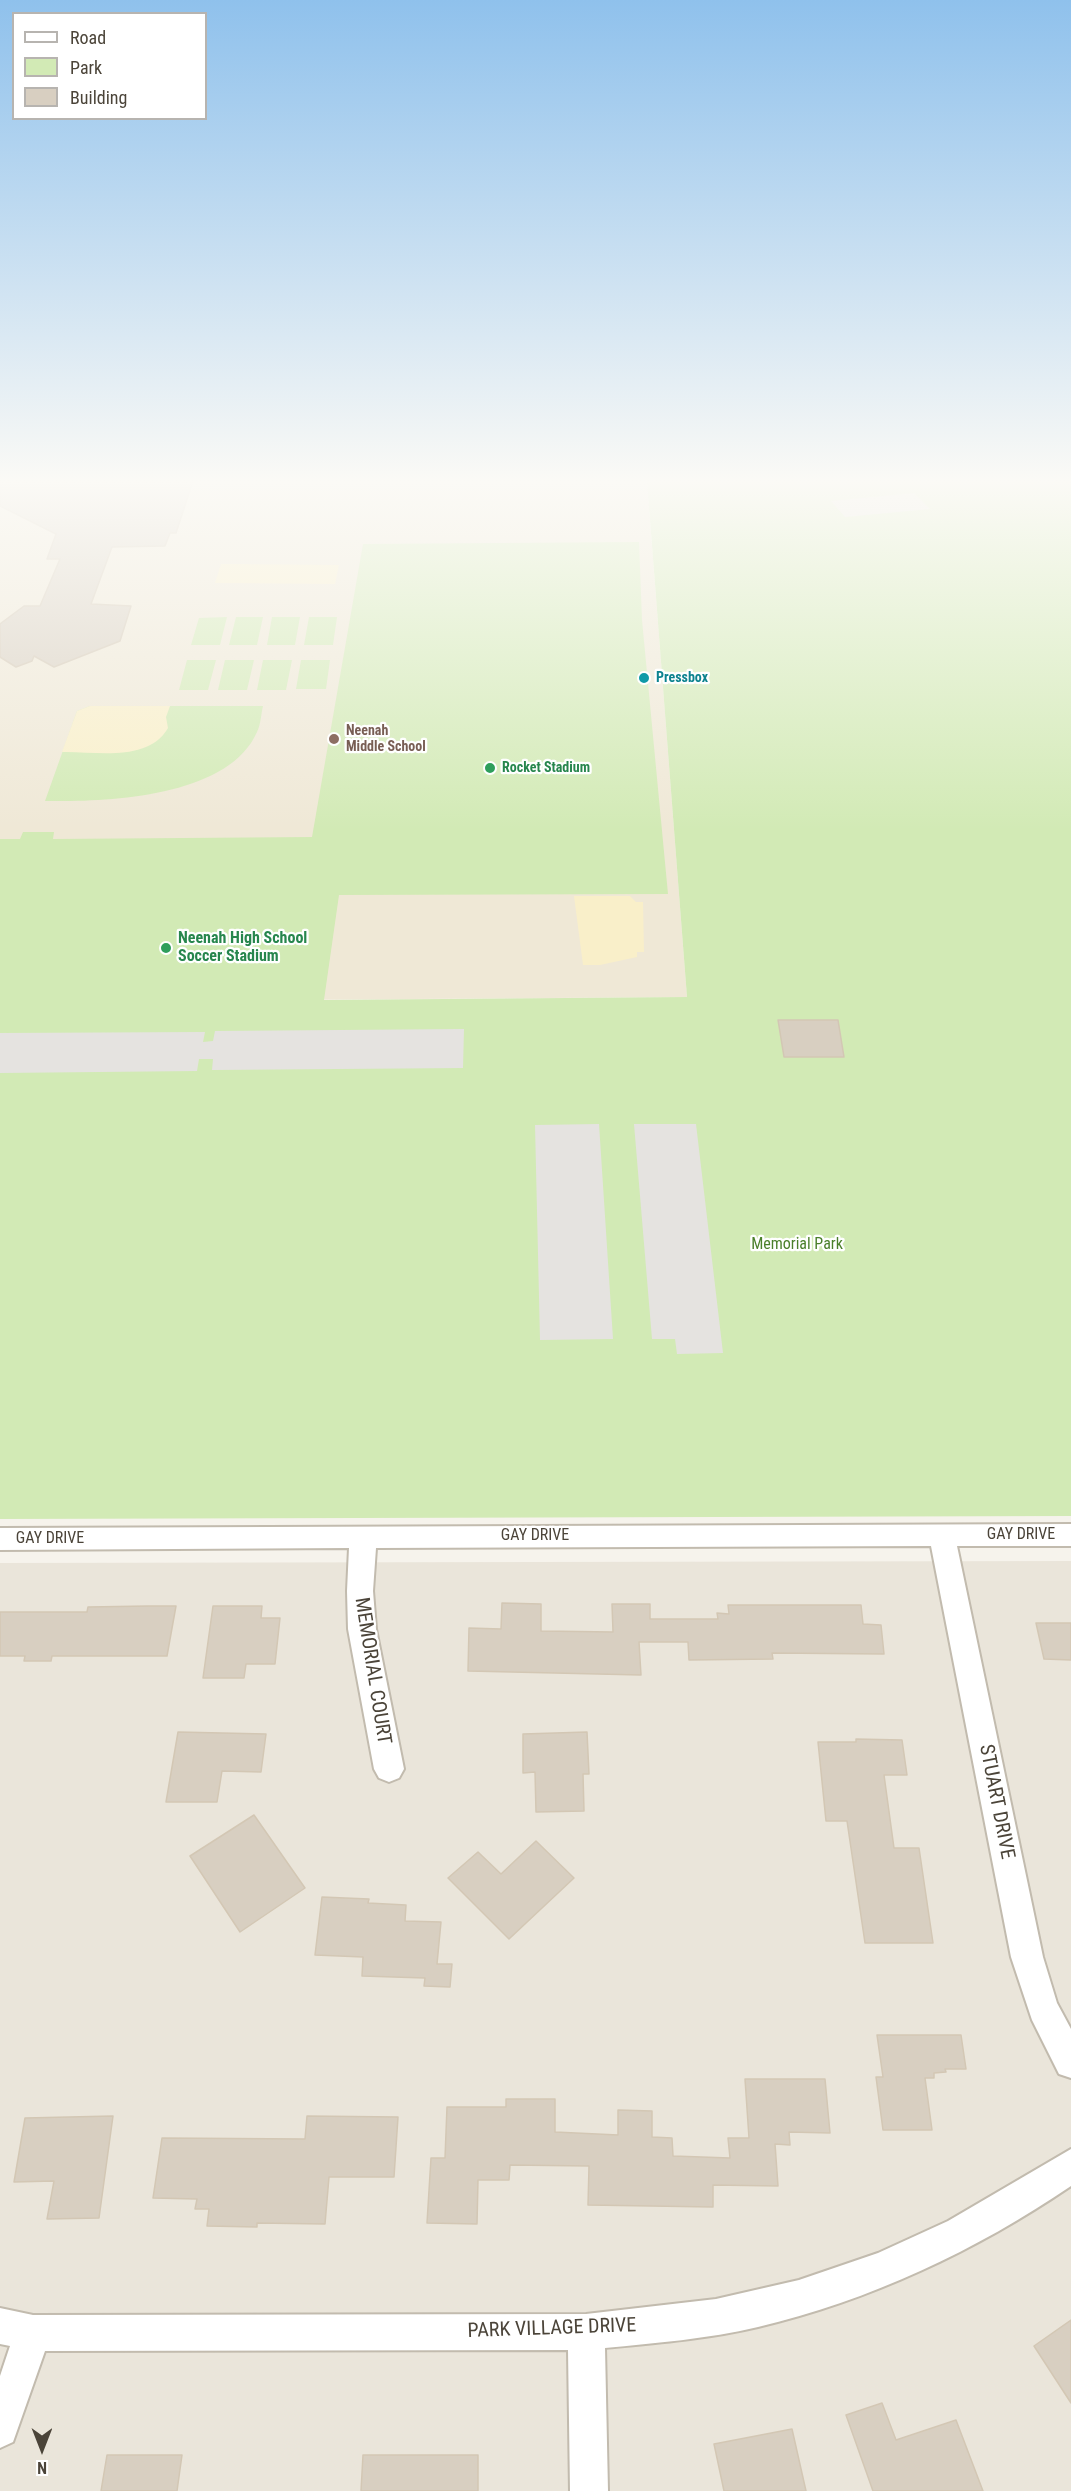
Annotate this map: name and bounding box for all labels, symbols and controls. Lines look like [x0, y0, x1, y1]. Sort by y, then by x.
legend [12, 12, 207, 120]
text: Road [70, 27, 106, 48]
text: Park [70, 57, 102, 78]
text: Building [70, 87, 127, 108]
place label: Pressbox [656, 670, 708, 686]
marker: Pressbox [637, 671, 651, 685]
place label: Neenah Middle School [346, 723, 426, 756]
marker: Neenah Middle School [327, 732, 341, 746]
place label: Rocket Stadium [502, 760, 590, 776]
marker: Rocket Stadium [483, 761, 497, 775]
place label: Neenah High School Soccer Stadium [178, 929, 307, 967]
marker: Neenah High School Soccer Stadium [159, 941, 173, 955]
park label: Memorial Park [751, 1235, 843, 1255]
street label: GAY DRIVE [987, 1525, 1055, 1545]
street label: GAY DRIVE [501, 1526, 569, 1546]
street label: GAY DRIVE [16, 1529, 84, 1549]
street label: MEMORIAL COURT [349, 1596, 395, 1746]
street label: STUART DRIVE [973, 1743, 1019, 1861]
street label: PARK VILLAGE DRIVE [467, 2314, 637, 2344]
north arrow [12, 2419, 72, 2479]
text: N [37, 2458, 47, 2477]

